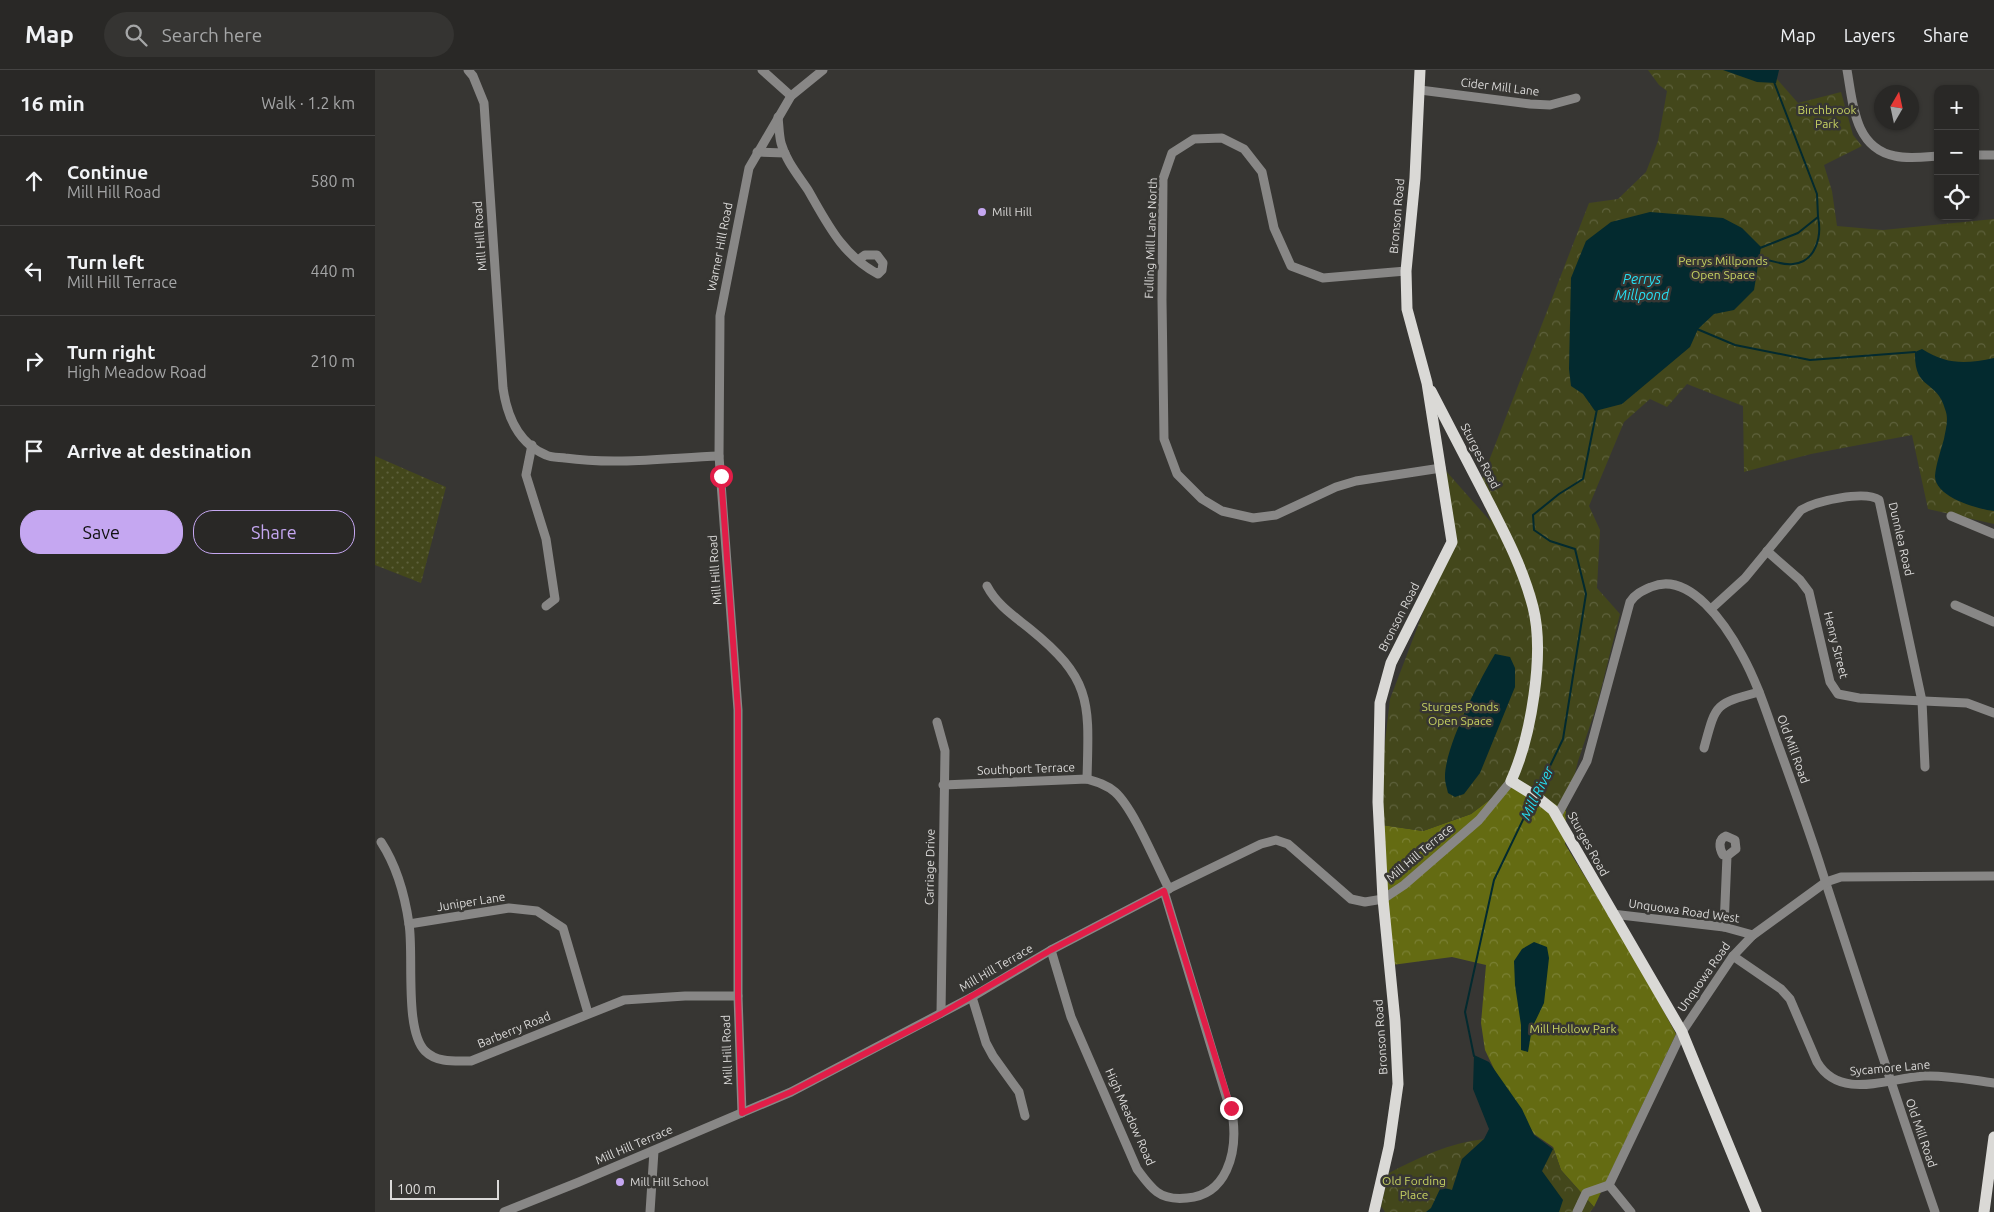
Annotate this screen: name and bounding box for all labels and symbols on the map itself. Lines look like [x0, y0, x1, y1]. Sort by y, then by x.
street label: Cider Mill Lane [1460, 75, 1540, 98]
north arrow [1874, 85, 1919, 130]
park label: Birchbrook Park [1797, 103, 1857, 130]
street label: Fulling Mill Lane North [1142, 177, 1159, 299]
street label: Bronson Road [1387, 178, 1406, 254]
street label: Mill Hill Road [471, 200, 488, 272]
street label: Warner Hill Road [705, 201, 735, 292]
place label: Mill Hill [992, 205, 1032, 218]
marker: Mill Hill [976, 206, 988, 218]
park label: Perrys Millponds Open Space [1678, 254, 1768, 281]
water label: Perrys Millpond [1615, 271, 1670, 303]
street label: Sturges Road [1458, 421, 1502, 491]
route start [710, 465, 733, 488]
street label: Dunnlea Road [1887, 501, 1916, 577]
street label: Mill Hill Road [706, 534, 723, 606]
street label: Bronson Road [1376, 580, 1421, 653]
street label: Henry Street [1822, 610, 1851, 680]
park label: Sturges Ponds Open Space [1421, 700, 1499, 727]
street label: Old Mill Road [1775, 713, 1812, 785]
street label: Southport Terrace [977, 760, 1075, 777]
water label: Mill River [1517, 763, 1557, 822]
street label: Sturges Road [1565, 809, 1611, 878]
street label: Mill Hill Terrace [1384, 821, 1456, 884]
street label: Carriage Drive [922, 829, 937, 905]
street label: Juniper Lane [436, 890, 506, 913]
street label: Unquowa Road West [1628, 896, 1741, 925]
street label: Unquowa Road [1675, 939, 1732, 1014]
street label: Mill Hill Terrace [957, 941, 1035, 994]
street label: Bronson Road [1371, 999, 1390, 1075]
street label: Barberry Road [475, 1009, 552, 1050]
street label: Mill Hill Road [719, 1015, 734, 1085]
park label: Mill Hollow Park [1530, 1022, 1616, 1035]
street label: Sycamore Lane [1849, 1058, 1931, 1077]
street label: High Meadow Road [1103, 1066, 1158, 1167]
route end [1220, 1097, 1243, 1120]
street label: Old Mill Road [1904, 1097, 1939, 1169]
street label: Mill Hill Terrace [593, 1122, 674, 1167]
park label: Old Fording Place [1382, 1174, 1446, 1201]
place label: Mill Hill School [630, 1175, 709, 1188]
marker: Mill Hill School [614, 1176, 626, 1188]
scale bar [390, 1177, 499, 1200]

